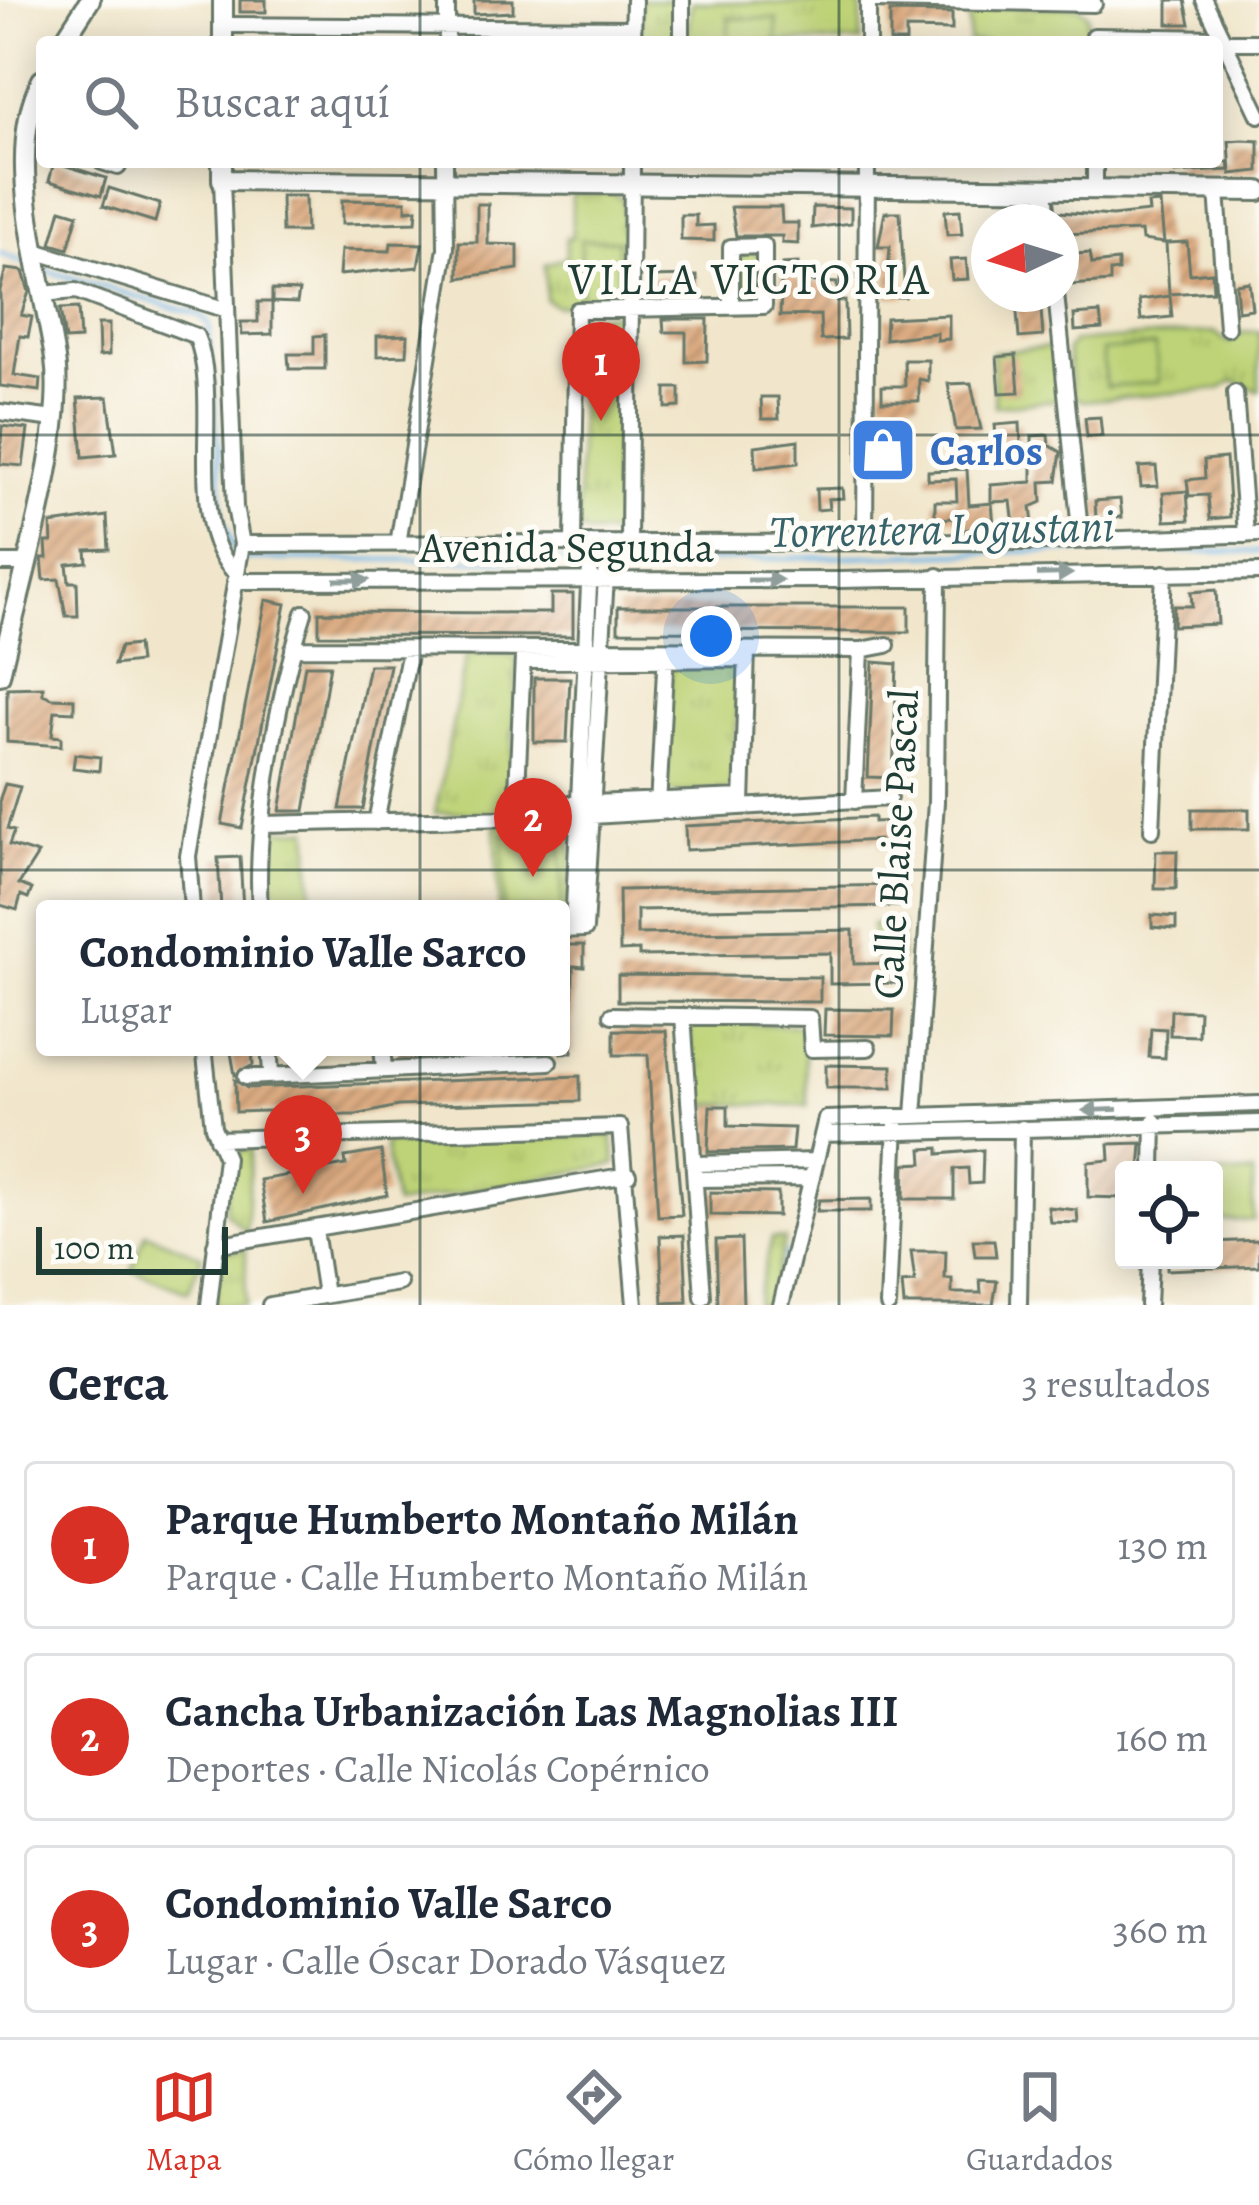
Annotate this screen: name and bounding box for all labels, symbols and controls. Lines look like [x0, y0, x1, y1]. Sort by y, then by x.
search box [36, 36, 1223, 168]
icon: search [78, 69, 144, 135]
text: Buscar aquí [174, 71, 390, 133]
north arrow [971, 204, 1079, 312]
district label: VILLA VICTORIA [567, 248, 932, 310]
pin: 1 [562, 322, 640, 421]
shop icon: Carlos [848, 415, 918, 485]
place label: Carlos [930, 422, 1043, 479]
water label: Torrentera Logustani [769, 495, 1115, 563]
street label: Avenida Segunda [419, 519, 715, 576]
one-way arrow [1037, 565, 1075, 584]
one-way arrow [334, 570, 372, 590]
one-way arrow [747, 570, 785, 590]
your location [681, 606, 741, 666]
street label: Calle Blaise Pascal [859, 688, 932, 1000]
pin: 2 [494, 778, 572, 877]
popup [36, 900, 570, 1056]
text: Condominio Valle Sarco [79, 921, 527, 983]
text: Lugar [79, 983, 172, 1036]
pin: 3 [264, 1095, 342, 1194]
one-way arrow [1080, 1101, 1118, 1120]
map controls [1115, 1161, 1223, 1269]
button: locate [1115, 1161, 1223, 1269]
scale bar [36, 1221, 228, 1274]
text: 100 m [54, 1225, 134, 1270]
text: Cerca [48, 1348, 169, 1418]
text: 3 resultados [1022, 1357, 1211, 1410]
text: Parque Humberto Montaño Milán [165, 1488, 799, 1550]
text: 1 [83, 1519, 97, 1572]
text: 130 m [1117, 1519, 1208, 1572]
text: Parque · Calle Humberto Montaño Milán [165, 1550, 808, 1603]
text: Cancha Urbanización Las Magnolias III [165, 1680, 898, 1742]
text: 2 [81, 1711, 99, 1764]
text: 160 m [1116, 1711, 1208, 1764]
text: Deportes · Calle Nicolás Copérnico [165, 1742, 710, 1795]
text: Condominio Valle Sarco [165, 1872, 612, 1934]
text: 3 [82, 1903, 98, 1956]
text: 360 m [1113, 1903, 1208, 1956]
text: Lugar · Calle Óscar Dorado Vásquez [165, 1934, 726, 1987]
tab: Mapa [146, 2064, 222, 2181]
tab: Cómo llegar [513, 2064, 674, 2181]
tab: Guardados [966, 2064, 1113, 2181]

